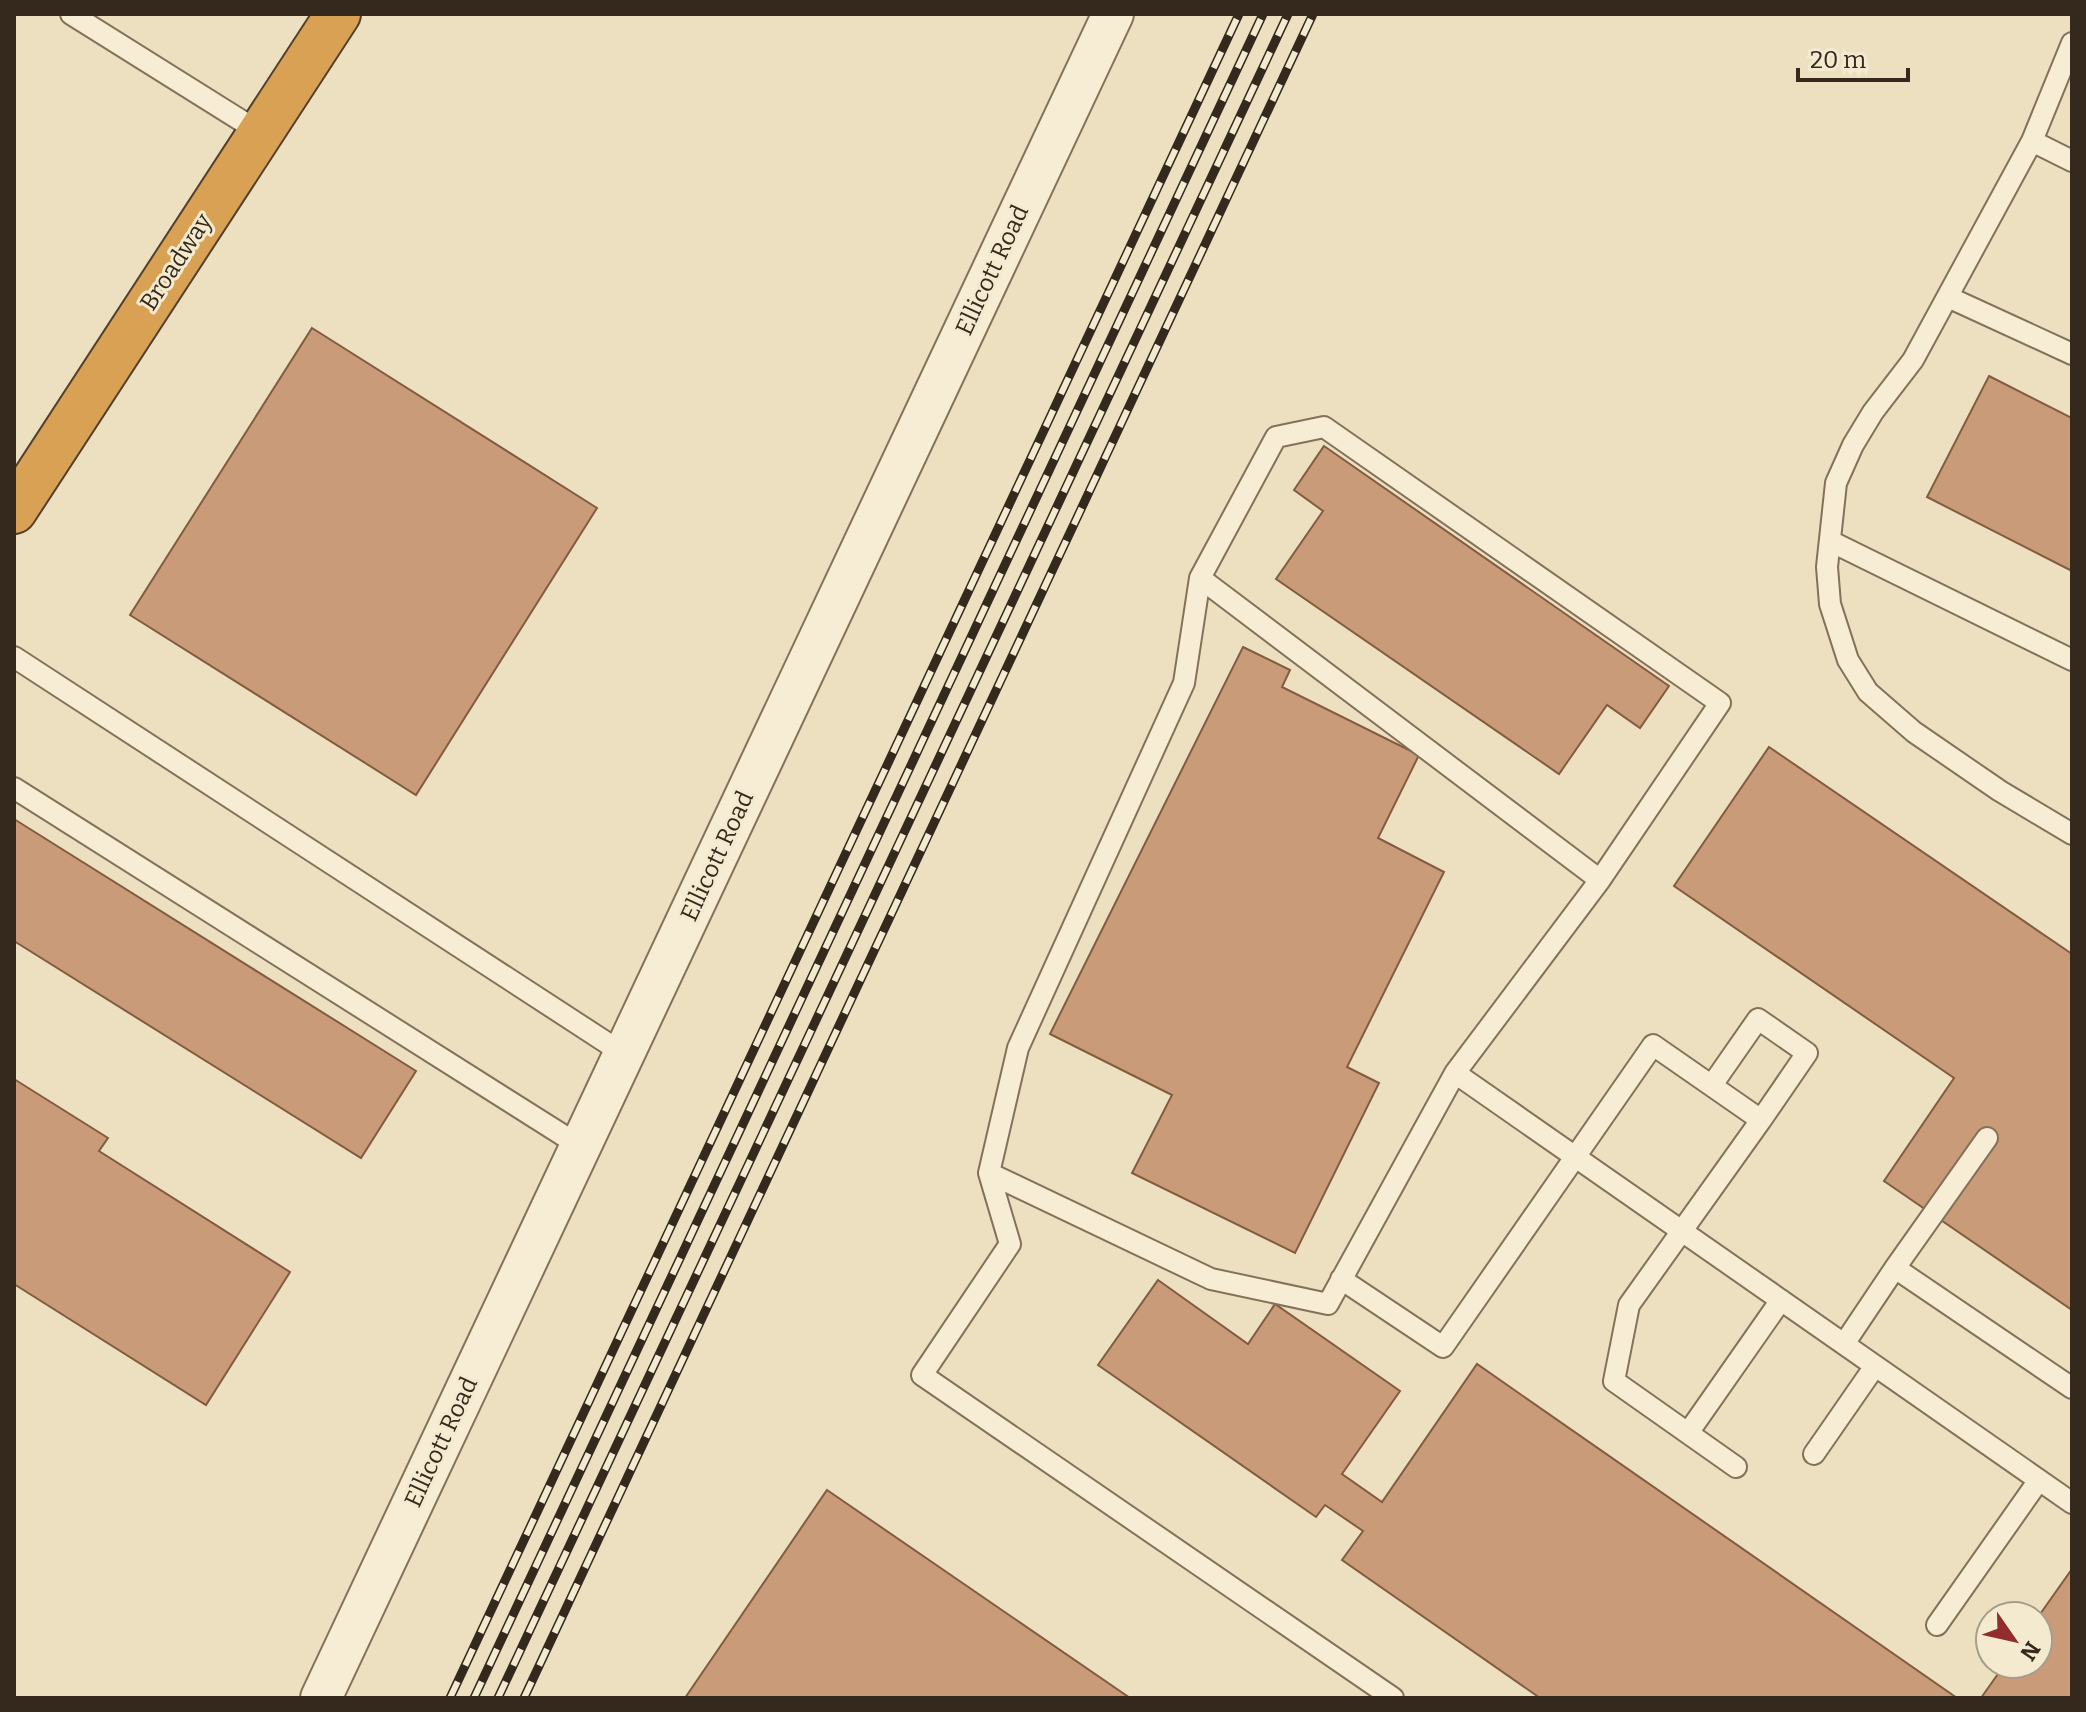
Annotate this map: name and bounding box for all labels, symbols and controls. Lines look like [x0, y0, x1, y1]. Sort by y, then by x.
scale bar [1798, 32, 1908, 82]
text: 20 m [1810, 46, 1866, 74]
street label: Ellicott Road [950, 201, 1034, 339]
street label: Broadway [134, 208, 218, 316]
street label: Ellicott Road [675, 787, 759, 925]
street label: Ellicott Road [399, 1373, 483, 1511]
north arrow [1974, 1600, 2054, 1680]
text: N [2014, 1636, 2046, 1666]

